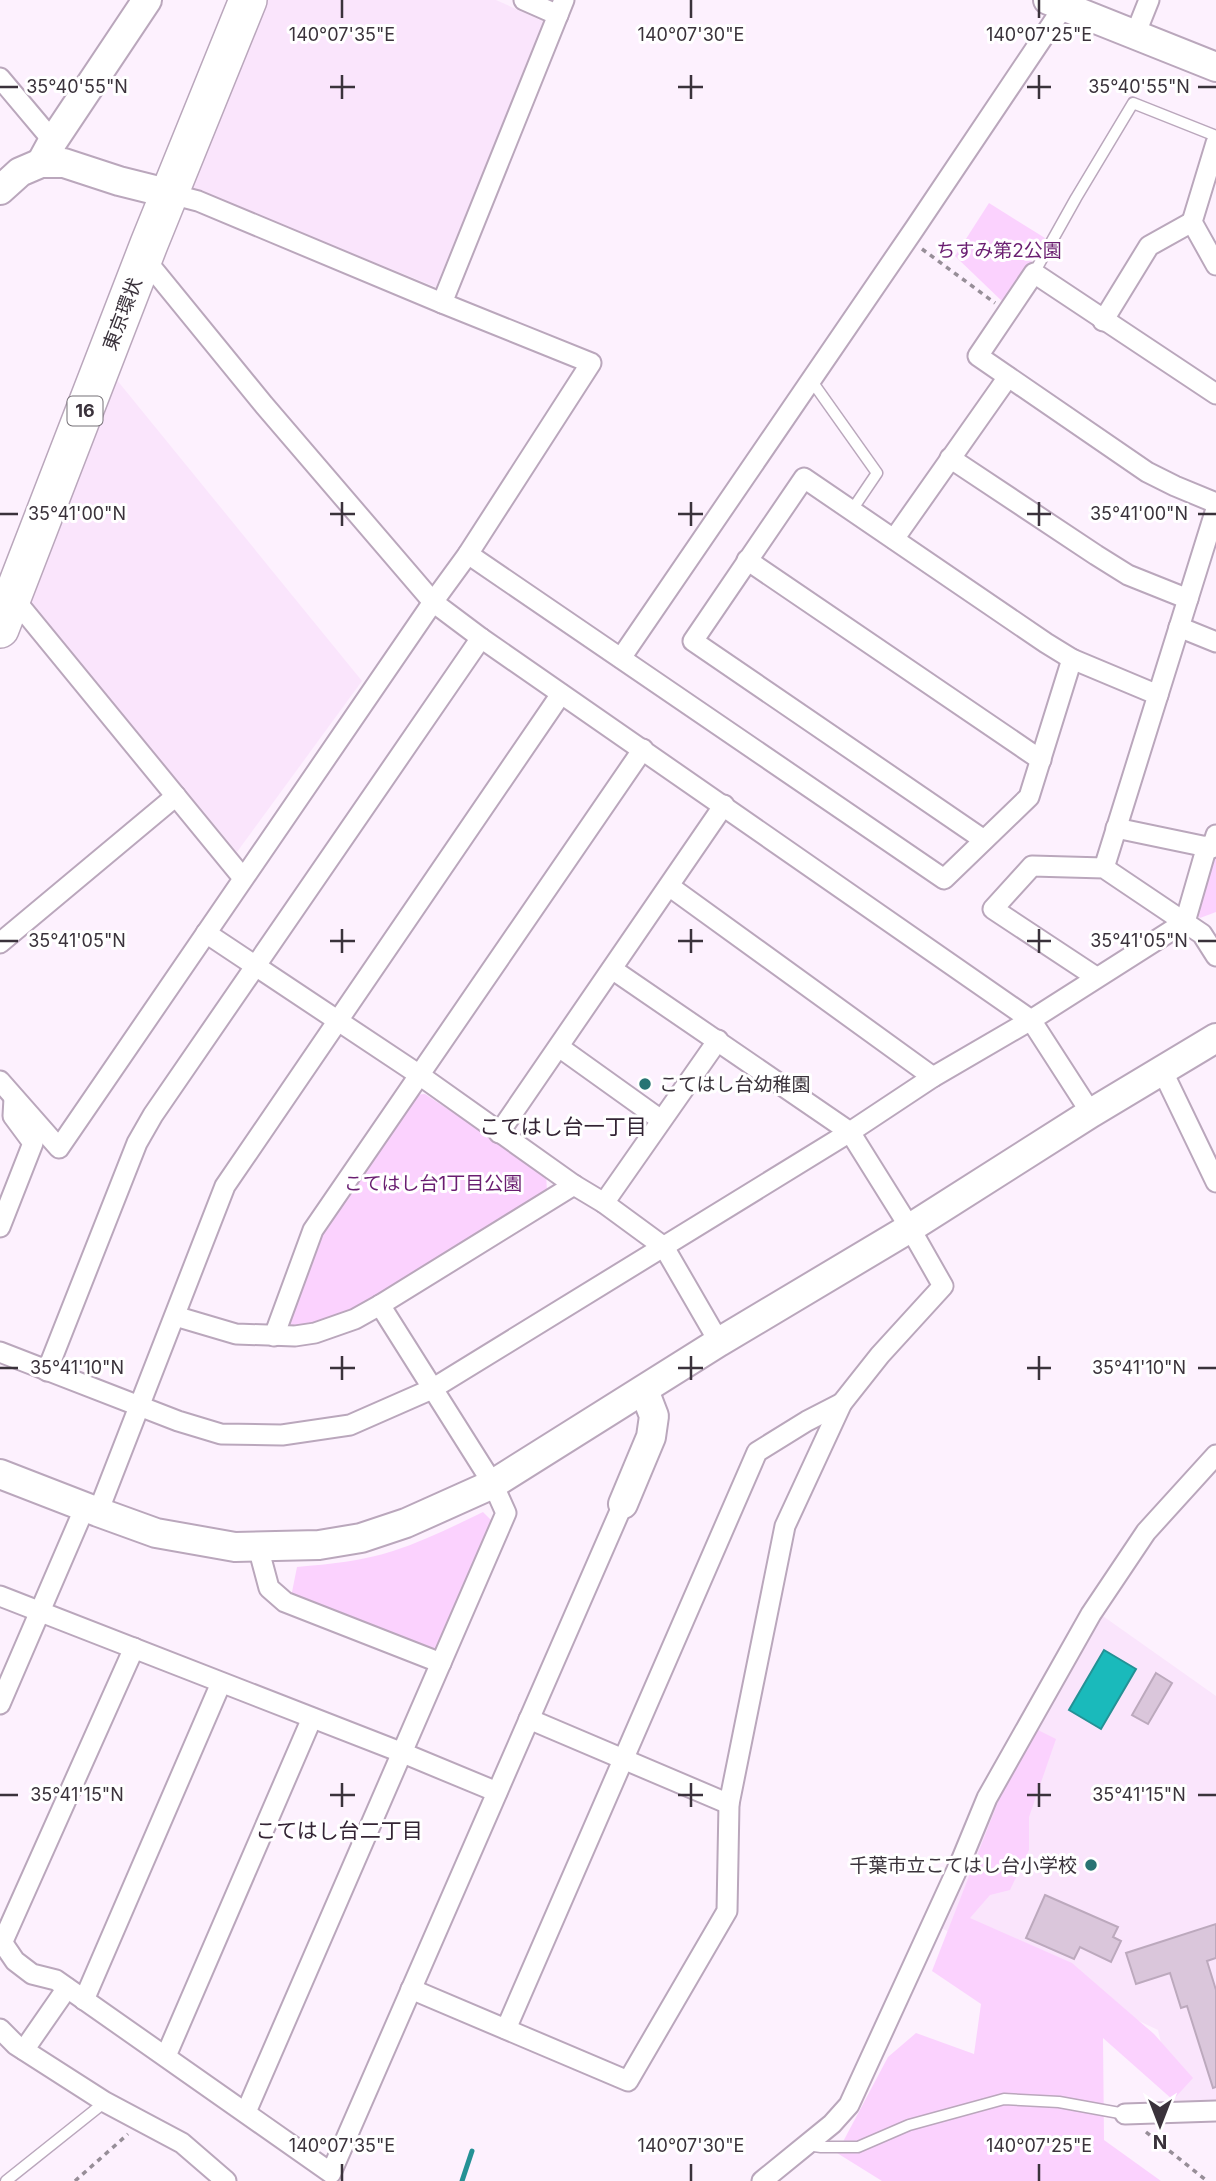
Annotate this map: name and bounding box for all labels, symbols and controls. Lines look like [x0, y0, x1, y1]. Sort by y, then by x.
text: 140°07'35"E [289, 24, 395, 45]
text: 140°07'30"E [638, 24, 744, 45]
text: 140°07'25"E [986, 24, 1092, 45]
text: 35°40'55"N [26, 76, 128, 97]
text: 35°40'55"N [1088, 76, 1190, 97]
park label: ちすみ第2公園 [936, 239, 1062, 262]
street label: 東京環状 [98, 275, 147, 354]
road number: 16 [68, 396, 102, 426]
text: 35°41'00"N [28, 503, 126, 524]
text: 35°41'00"N [1090, 503, 1188, 524]
text: 35°41'05"N [28, 930, 126, 951]
text: 35°41'05"N [1090, 930, 1188, 951]
place label: こてはし台幼稚園 [659, 1073, 811, 1096]
marker: こてはし台幼稚園 [637, 1076, 653, 1092]
district label: こてはし台一丁目 [479, 1114, 647, 1139]
park label: こてはし台1丁目公園 [344, 1172, 522, 1195]
text: 35°41'10"N [30, 1357, 124, 1378]
text: 35°41'10"N [1092, 1357, 1186, 1378]
text: 35°41'15"N [30, 1784, 124, 1805]
text: 35°41'15"N [1092, 1784, 1186, 1805]
district label: こてはし台二丁目 [255, 1818, 423, 1843]
place label: 千葉市立こてはし台小学校 [849, 1854, 1077, 1877]
marker: 千葉市立こてはし台小学校 [1083, 1857, 1099, 1873]
north arrow [1125, 2090, 1195, 2160]
text: N [1153, 2130, 1167, 2153]
text: 140°07'35"E [289, 2135, 395, 2156]
text: 140°07'30"E [638, 2135, 744, 2156]
text: 140°07'25"E [986, 2135, 1092, 2156]

